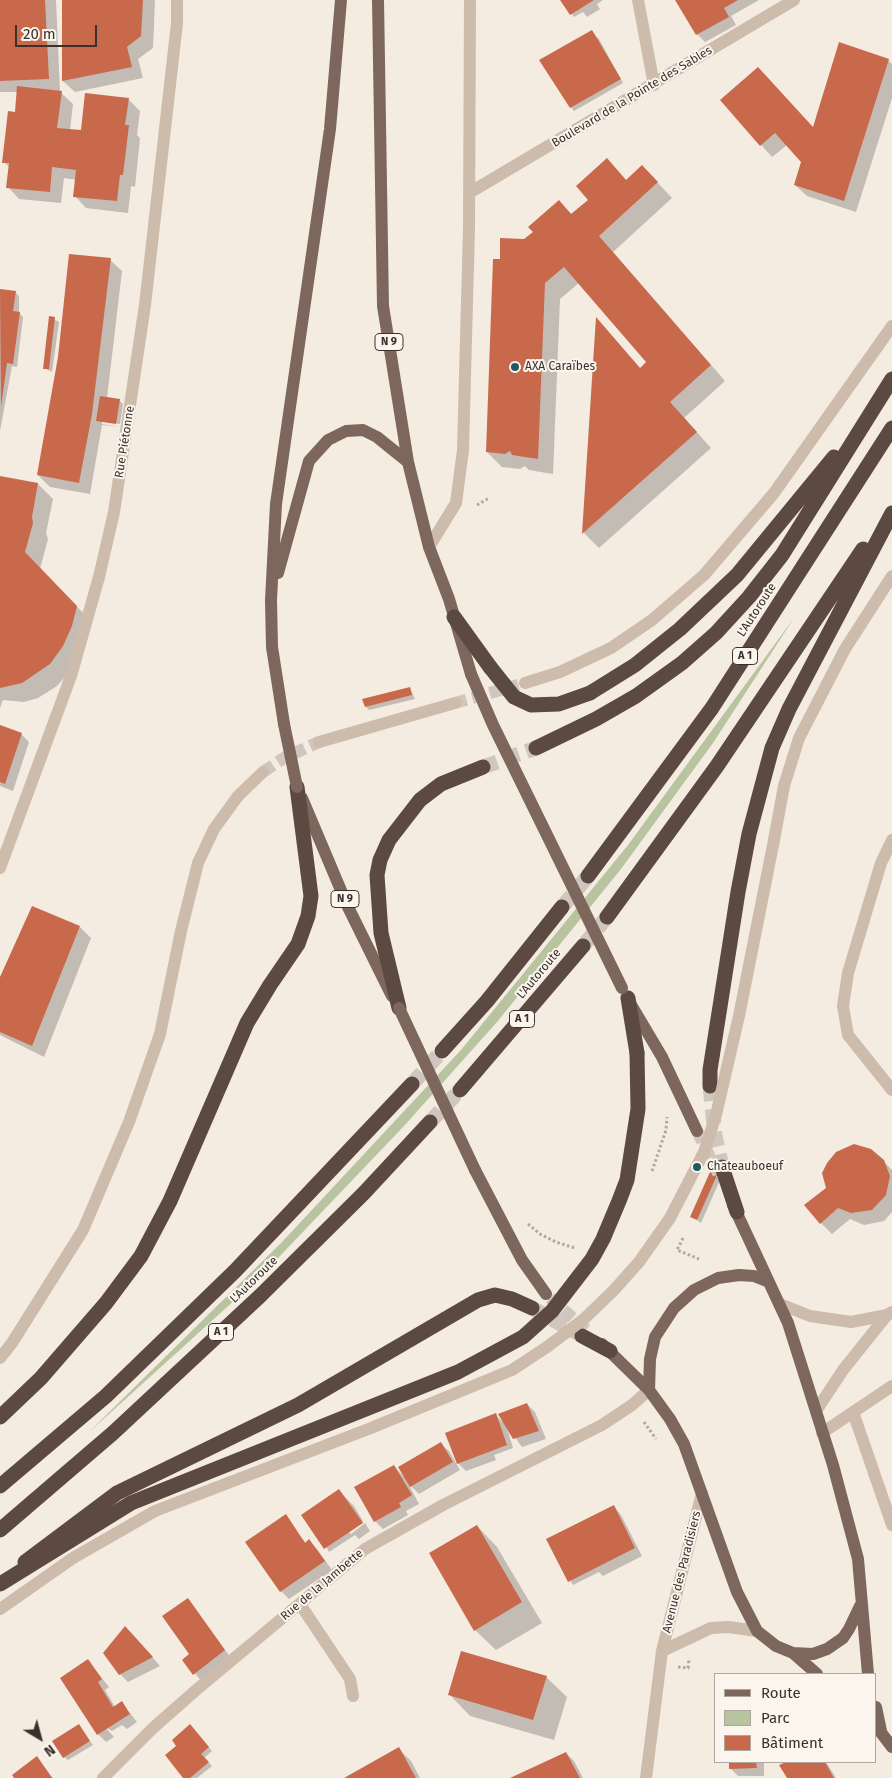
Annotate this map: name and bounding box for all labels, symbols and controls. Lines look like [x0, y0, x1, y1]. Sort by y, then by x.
scale bar [18, 15, 100, 47]
text: 20 m [23, 25, 56, 43]
street label: Boulevard de la Pointe des Sables [549, 43, 715, 151]
road number: N 9 [375, 334, 403, 351]
place label: AXA Caraïbes [525, 360, 595, 374]
marker: AXA Caraïbes [509, 361, 521, 373]
street label: Rue Piétonne [112, 405, 138, 479]
street label: L'Autoroute [734, 580, 780, 640]
road number: A 1 [732, 648, 758, 664]
road number: N 9 [331, 891, 359, 908]
street label: L'Autoroute [514, 946, 564, 1002]
road number: A 1 [510, 1011, 534, 1028]
place label: Chateauboeuf [707, 1160, 783, 1174]
marker: Chateauboeuf [691, 1161, 703, 1173]
street label: L'Autoroute [227, 1254, 281, 1306]
road number: A 1 [208, 1324, 234, 1340]
street label: Avenue des Paradisiers [660, 1510, 704, 1634]
street label: Rue de la Jambette [278, 1546, 366, 1624]
legend [714, 1673, 877, 1763]
text: Route [761, 1684, 801, 1702]
text: Parc [761, 1709, 790, 1727]
north arrow [15, 1713, 65, 1763]
text: Bâtiment [761, 1734, 823, 1752]
text: N [41, 1741, 58, 1760]

